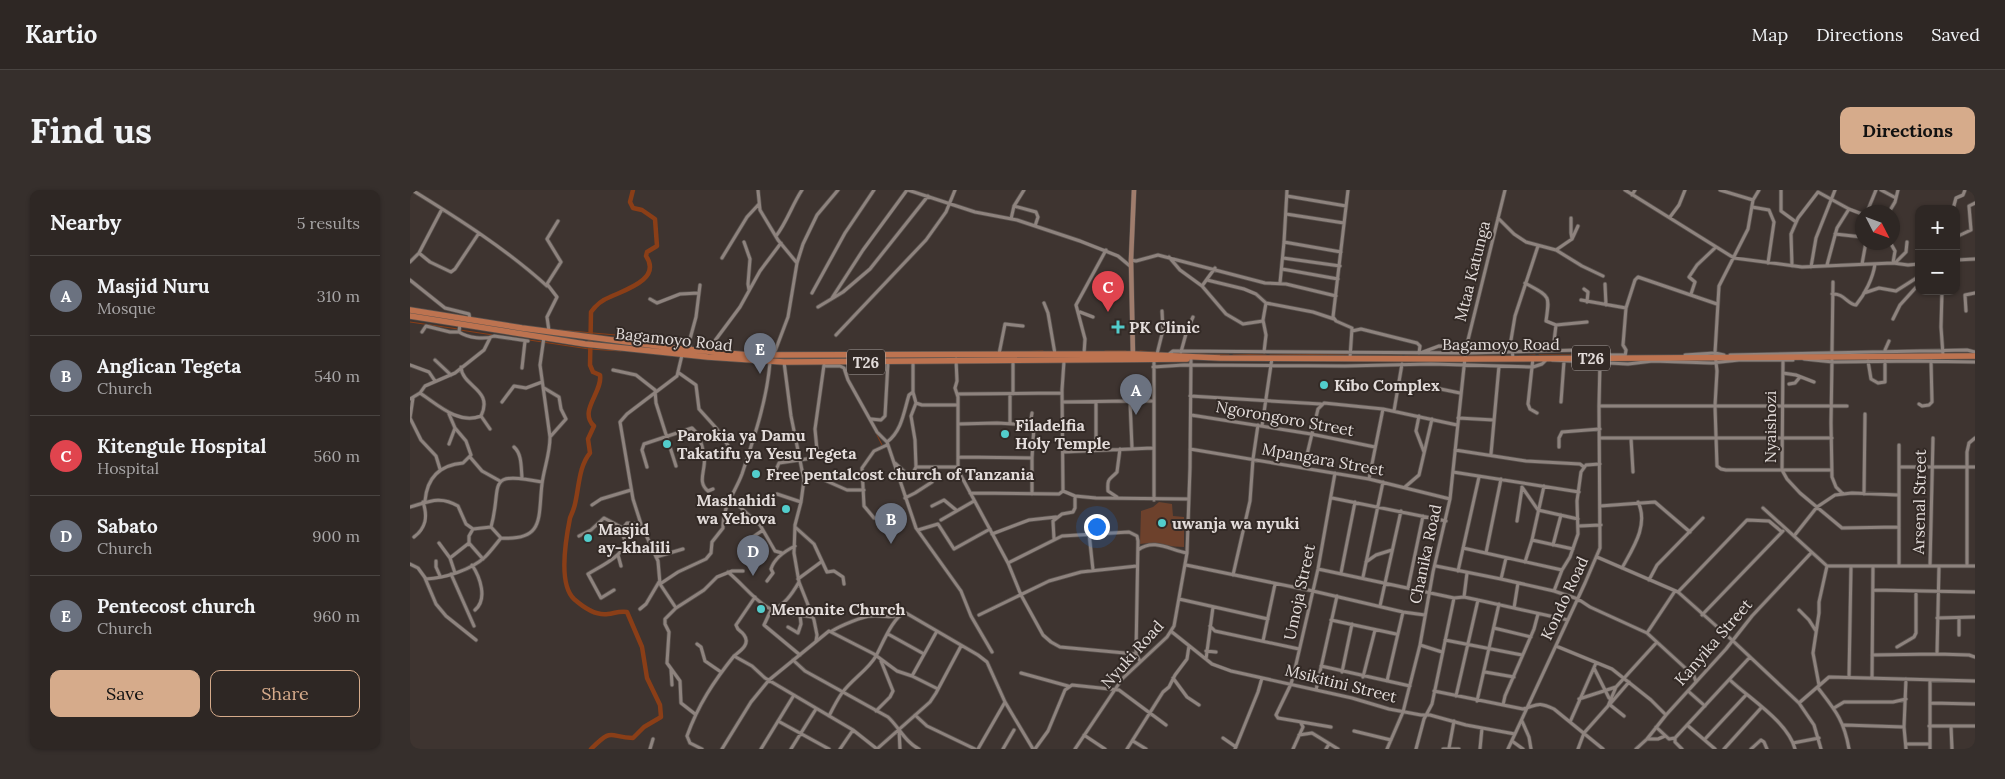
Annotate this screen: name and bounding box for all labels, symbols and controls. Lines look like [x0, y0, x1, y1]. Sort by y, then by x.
text: Kartio [25, 19, 97, 50]
text: Map [1752, 23, 1788, 46]
text: Directions [1816, 23, 1903, 46]
text: Saved [1931, 23, 1980, 46]
button: Directions [1840, 107, 1975, 154]
text: Find us [30, 108, 152, 153]
north arrow [1855, 205, 1900, 250]
map controls [1915, 205, 1960, 295]
button: + [1915, 205, 1960, 250]
text: Nearby [50, 209, 121, 236]
text: 5 results [297, 213, 360, 233]
street label: Mtaa Katunga [1450, 219, 1494, 323]
button: − [1915, 250, 1960, 295]
pin: C [1092, 271, 1124, 312]
text: Masjid Nuru [97, 274, 210, 298]
text: A [61, 286, 71, 306]
text: 310 m [317, 286, 360, 306]
text: Mosque [97, 298, 156, 318]
place label: PK Clinic [1129, 317, 1200, 337]
marker: PK Clinic [1111, 320, 1125, 334]
street label: Bagamoyo Road [614, 323, 734, 355]
pin: E [744, 333, 776, 374]
street label: Bagamoyo Road [1442, 334, 1560, 354]
road number: T26 [1572, 346, 1610, 370]
road number: T26 [847, 350, 885, 374]
text: Anglican Tegeta [97, 354, 241, 378]
text: B [61, 366, 71, 386]
text: 540 m [314, 366, 360, 386]
pin: A [1120, 374, 1152, 415]
place label: Kibo Complex [1334, 375, 1440, 395]
text: Church [97, 378, 152, 398]
marker: Kibo Complex [1318, 379, 1330, 391]
street label: Nyaishozi [1760, 391, 1780, 463]
street label: Ngorongoro Street [1214, 396, 1356, 440]
place label: Filadelfia Holy Temple [1015, 415, 1111, 453]
place label: Parokia ya Damu Takatifu ya Yesu Tegeta [677, 425, 857, 463]
marker: Filadelfia Holy Temple [999, 428, 1011, 440]
text: Kitengule Hospital [97, 434, 266, 458]
marker: Parokia ya Damu Takatifu ya Yesu Tegeta [661, 438, 673, 450]
street label: Mpangara Street [1260, 438, 1387, 480]
text: C [60, 446, 72, 466]
text: 560 m [314, 446, 360, 466]
street label: Arsenal Street [1908, 449, 1930, 556]
text: Hospital [97, 458, 159, 478]
place label: Free pentalcost church of Tanzania [766, 464, 1035, 484]
marker: Free pentalcost church of Tanzania [750, 468, 762, 480]
place label: Mashahidi wa Yehova [696, 490, 777, 528]
street label: Chanika Road [1405, 502, 1445, 606]
marker: Mashahidi wa Yehova [780, 503, 792, 515]
pin: B [875, 503, 907, 544]
place label: uwanja wa nyuki [1172, 513, 1300, 533]
text: Sabato [97, 514, 158, 538]
your location [1084, 514, 1110, 540]
marker: uwanja wa nyuki [1156, 517, 1168, 529]
place label: Masjid ay-khalili [598, 519, 671, 557]
text: D [60, 526, 72, 546]
text: 900 m [312, 526, 360, 546]
marker: Masjid ay-khalili [582, 532, 594, 544]
pin: D [737, 535, 769, 576]
text: Church [97, 538, 152, 558]
street label: Umoja Street [1279, 541, 1319, 642]
street label: Kondo Road [1536, 553, 1592, 643]
text: Pentecost church [97, 594, 256, 618]
street label: Kanyika Street [1670, 594, 1757, 689]
place label: Menonite Church [771, 599, 905, 619]
marker: Menonite Church [755, 603, 767, 615]
text: E [61, 606, 71, 626]
text: 960 m [313, 606, 360, 626]
street label: Nyuki Road [1096, 616, 1168, 692]
text: Church [97, 618, 152, 638]
street label: Msikitini Street [1283, 659, 1400, 707]
button: Save [50, 670, 200, 717]
button: Share [210, 670, 360, 717]

